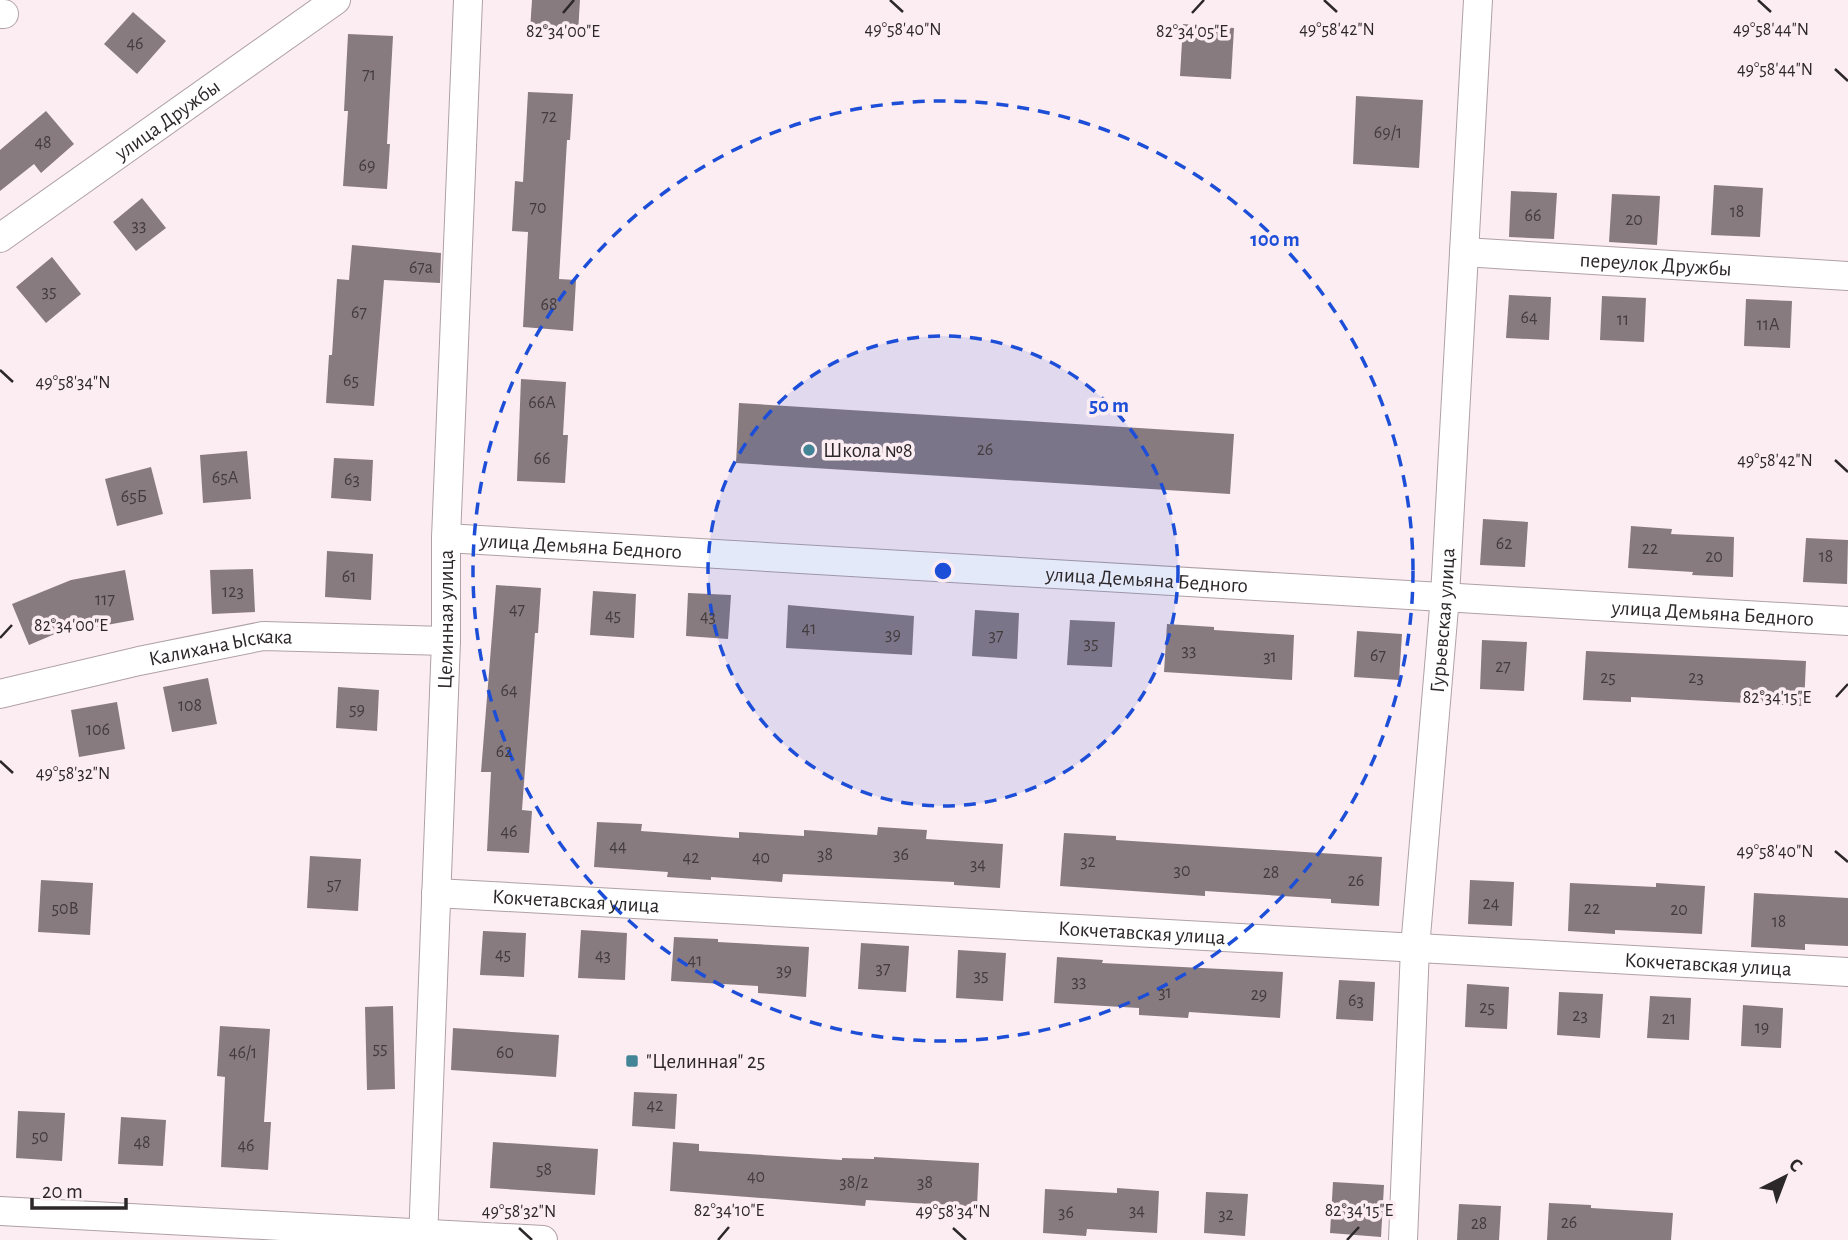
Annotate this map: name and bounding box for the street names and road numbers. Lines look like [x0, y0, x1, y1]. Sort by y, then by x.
street label: улица Дружбы [110, 76, 224, 165]
street label: переулок Дружбы [1579, 249, 1732, 280]
street label: улица Демьяна Бедного [478, 530, 682, 563]
street label: Гурьевская улица [1427, 547, 1459, 694]
street label: Целинная улица [434, 549, 457, 690]
street label: улица Демьяна Бедного [1044, 563, 1248, 596]
street label: улица Демьяна Бедного [1610, 597, 1814, 630]
street label: Калихана Ыскака [147, 626, 293, 670]
street label: Кокчетавская улица [491, 886, 660, 917]
street label: Кокчетавская улица [1058, 918, 1227, 948]
street label: Кокчетавская улица [1624, 950, 1793, 980]

